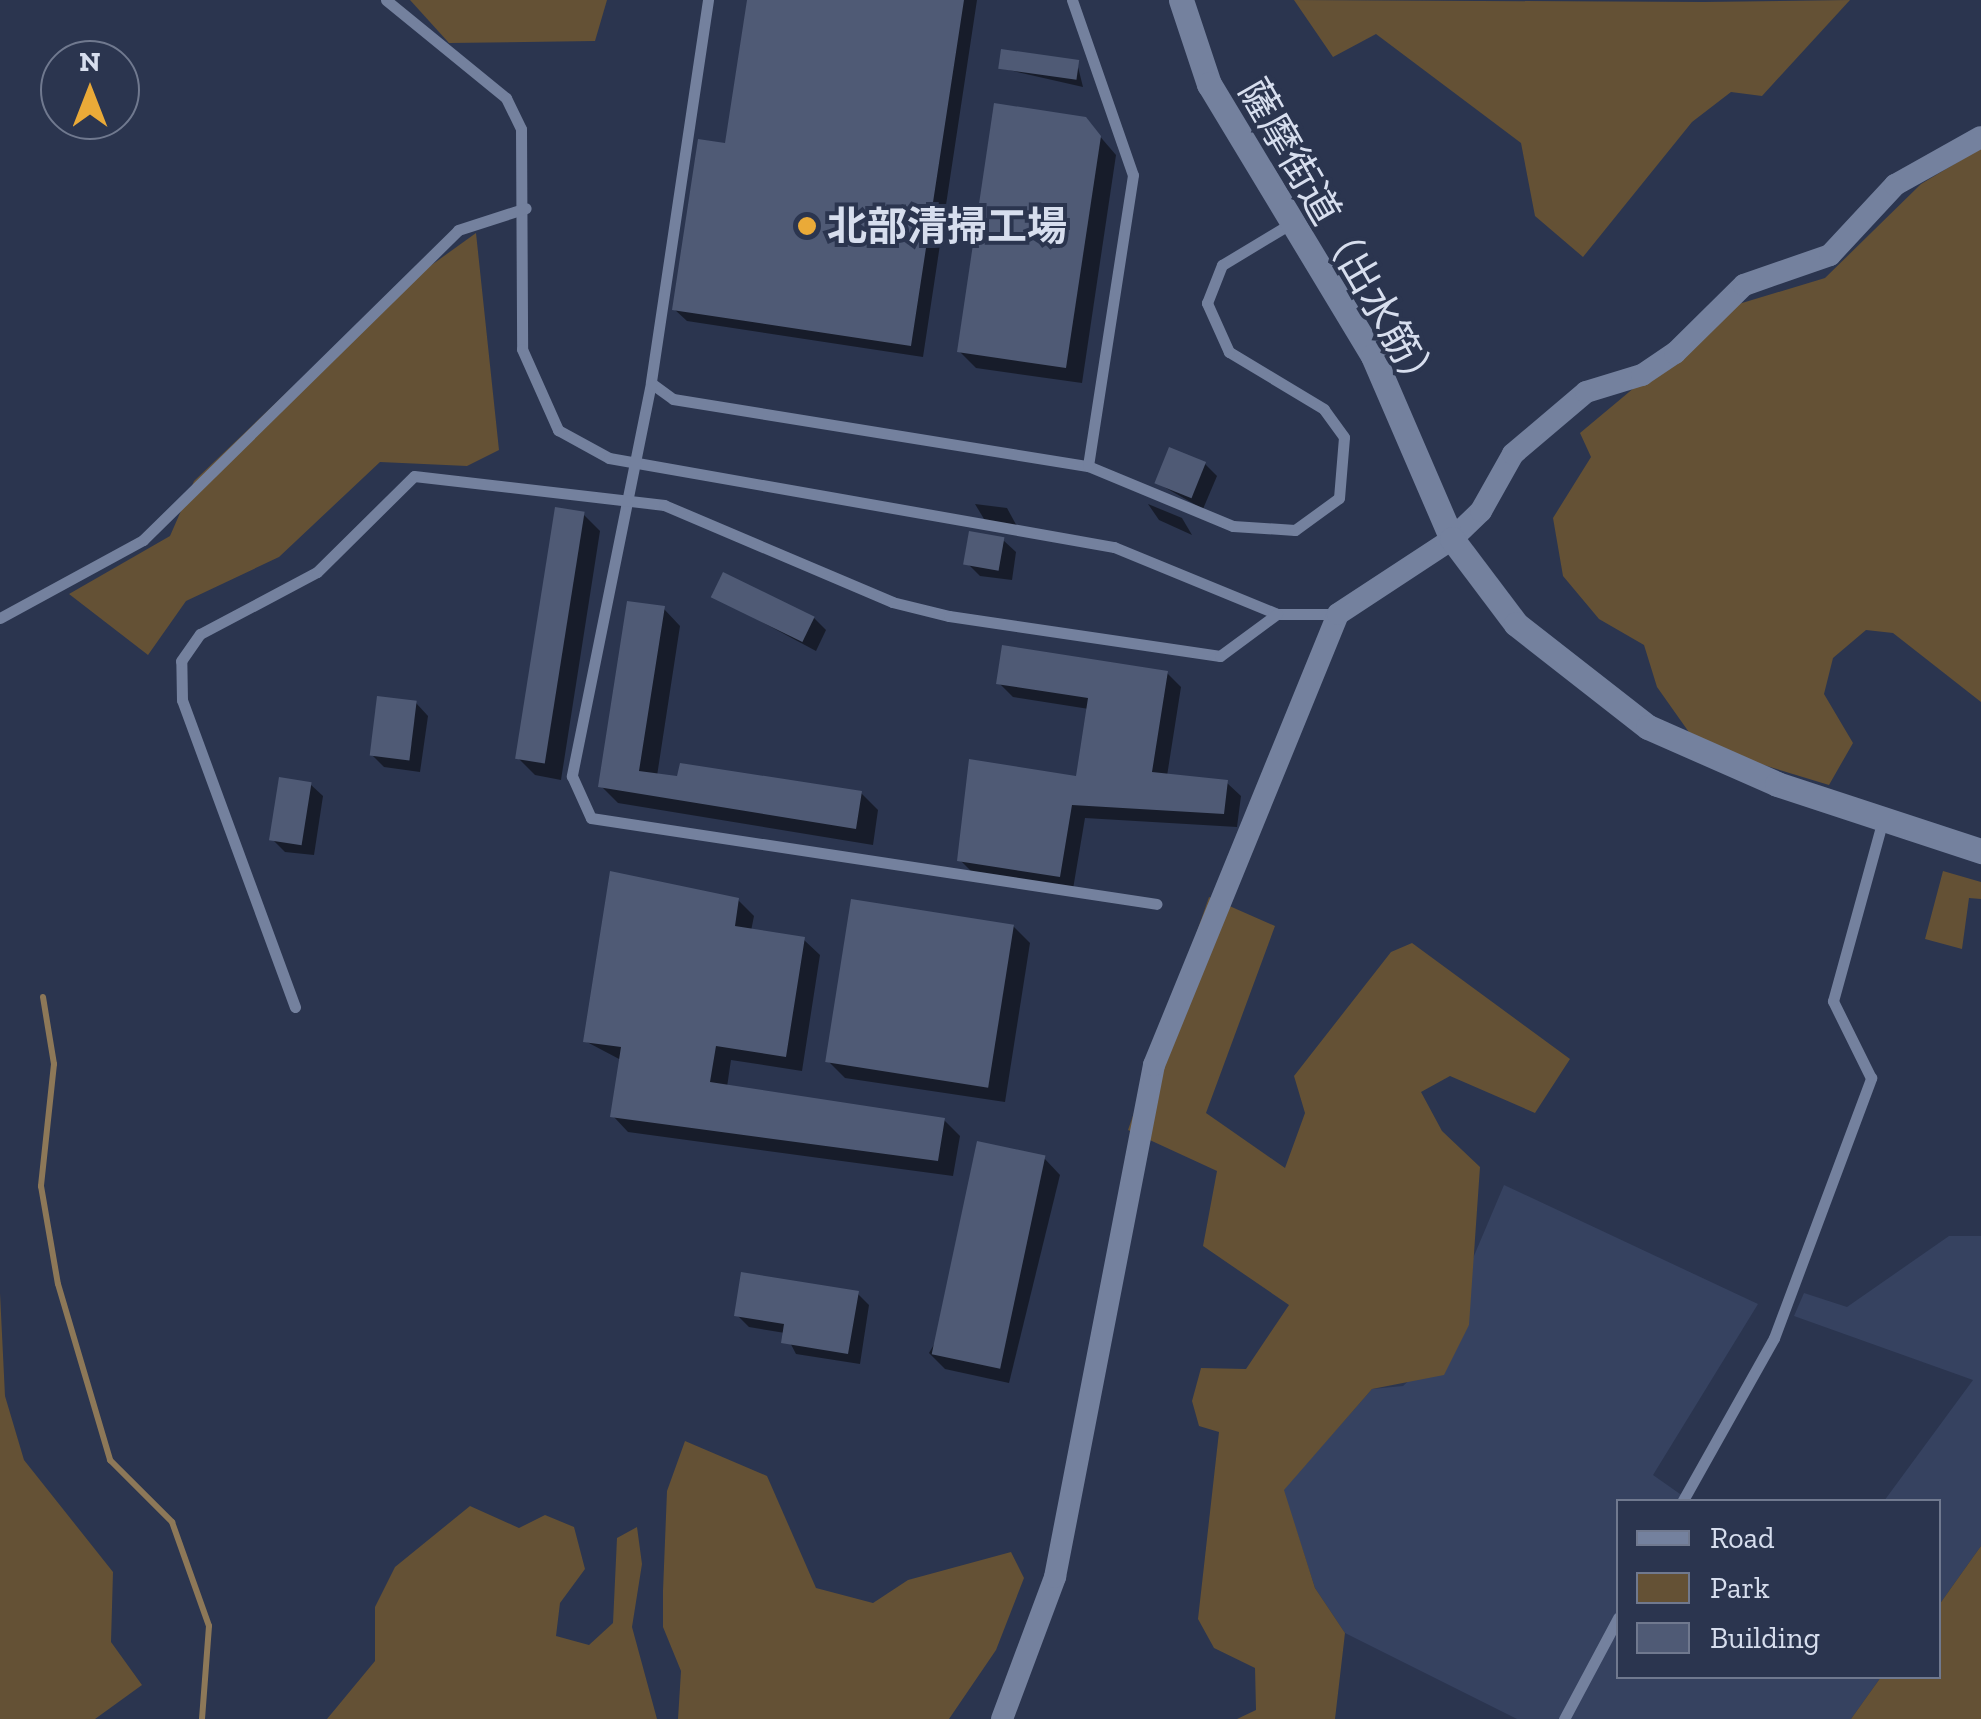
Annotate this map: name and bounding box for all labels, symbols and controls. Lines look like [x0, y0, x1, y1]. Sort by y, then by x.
north arrow [40, 40, 140, 140]
text: N [79, 45, 101, 78]
street label: 薩摩街道（出水筋） [1229, 70, 1451, 406]
place label: 北部清掃工場 [827, 202, 1067, 250]
marker: 北部清掃工場 [796, 215, 818, 237]
legend [1616, 1499, 1941, 1679]
text: Road [1710, 1520, 1775, 1556]
text: Park [1710, 1570, 1770, 1606]
text: Building [1710, 1620, 1820, 1656]

